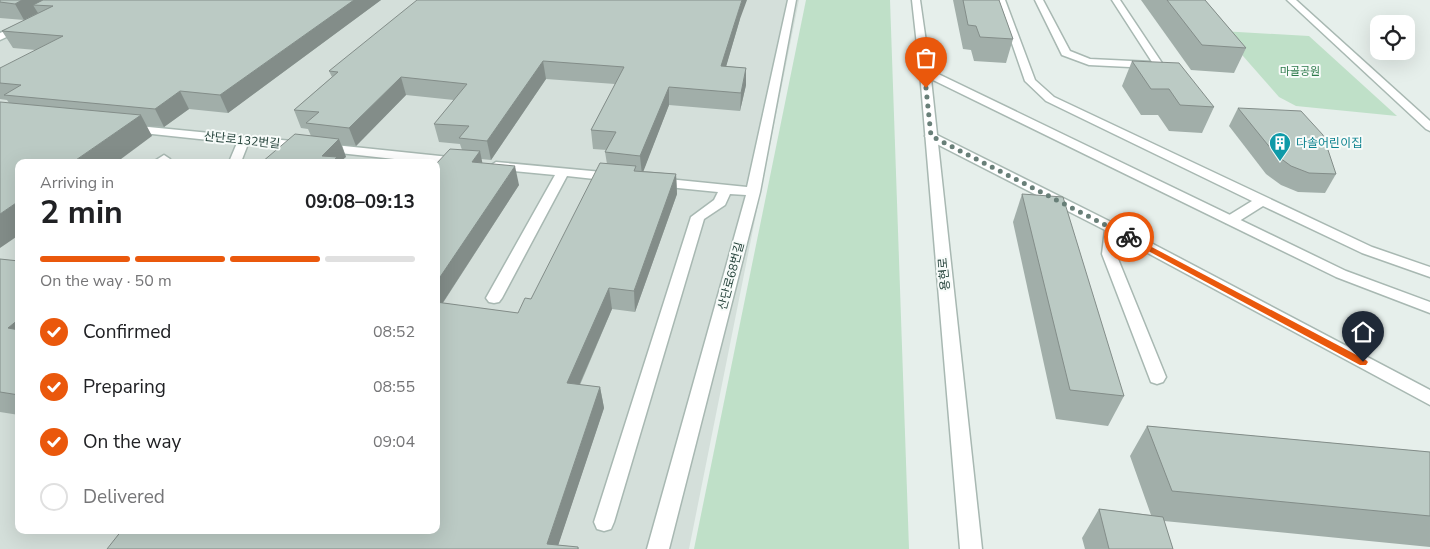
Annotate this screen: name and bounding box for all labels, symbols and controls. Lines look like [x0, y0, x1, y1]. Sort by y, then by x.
map controls [1370, 15, 1415, 60]
button: locate [1370, 15, 1415, 60]
pin [905, 37, 947, 88]
icon: bag [912, 44, 940, 72]
park label: 마골공원 [1280, 64, 1320, 79]
street label: 산단로132번길 [203, 128, 281, 152]
building icon: 다솔어린이집 [1268, 131, 1292, 162]
place label: 다솔어린이집 [1296, 135, 1362, 151]
text: Arriving in [40, 172, 114, 194]
text: 09:08–09:13 [305, 189, 415, 215]
text: 2 min [40, 191, 123, 234]
courier [1104, 212, 1154, 262]
icon: bike [1115, 223, 1143, 251]
street label: 산단로68번길 [714, 240, 748, 312]
street label: 용현로 [935, 257, 953, 291]
text: On the way · 50 m [40, 270, 172, 292]
pin [1342, 311, 1384, 362]
icon: check [40, 318, 68, 346]
icon: home [1349, 318, 1377, 346]
text: Confirmed [83, 319, 171, 345]
text: 08:52 [373, 321, 415, 343]
icon: check [40, 373, 68, 401]
text: Preparing [83, 374, 166, 400]
text: 08:55 [373, 376, 415, 398]
icon: check [40, 428, 68, 456]
text: On the way [83, 429, 181, 455]
text: 09:04 [373, 431, 415, 453]
text: Delivered [83, 484, 165, 510]

